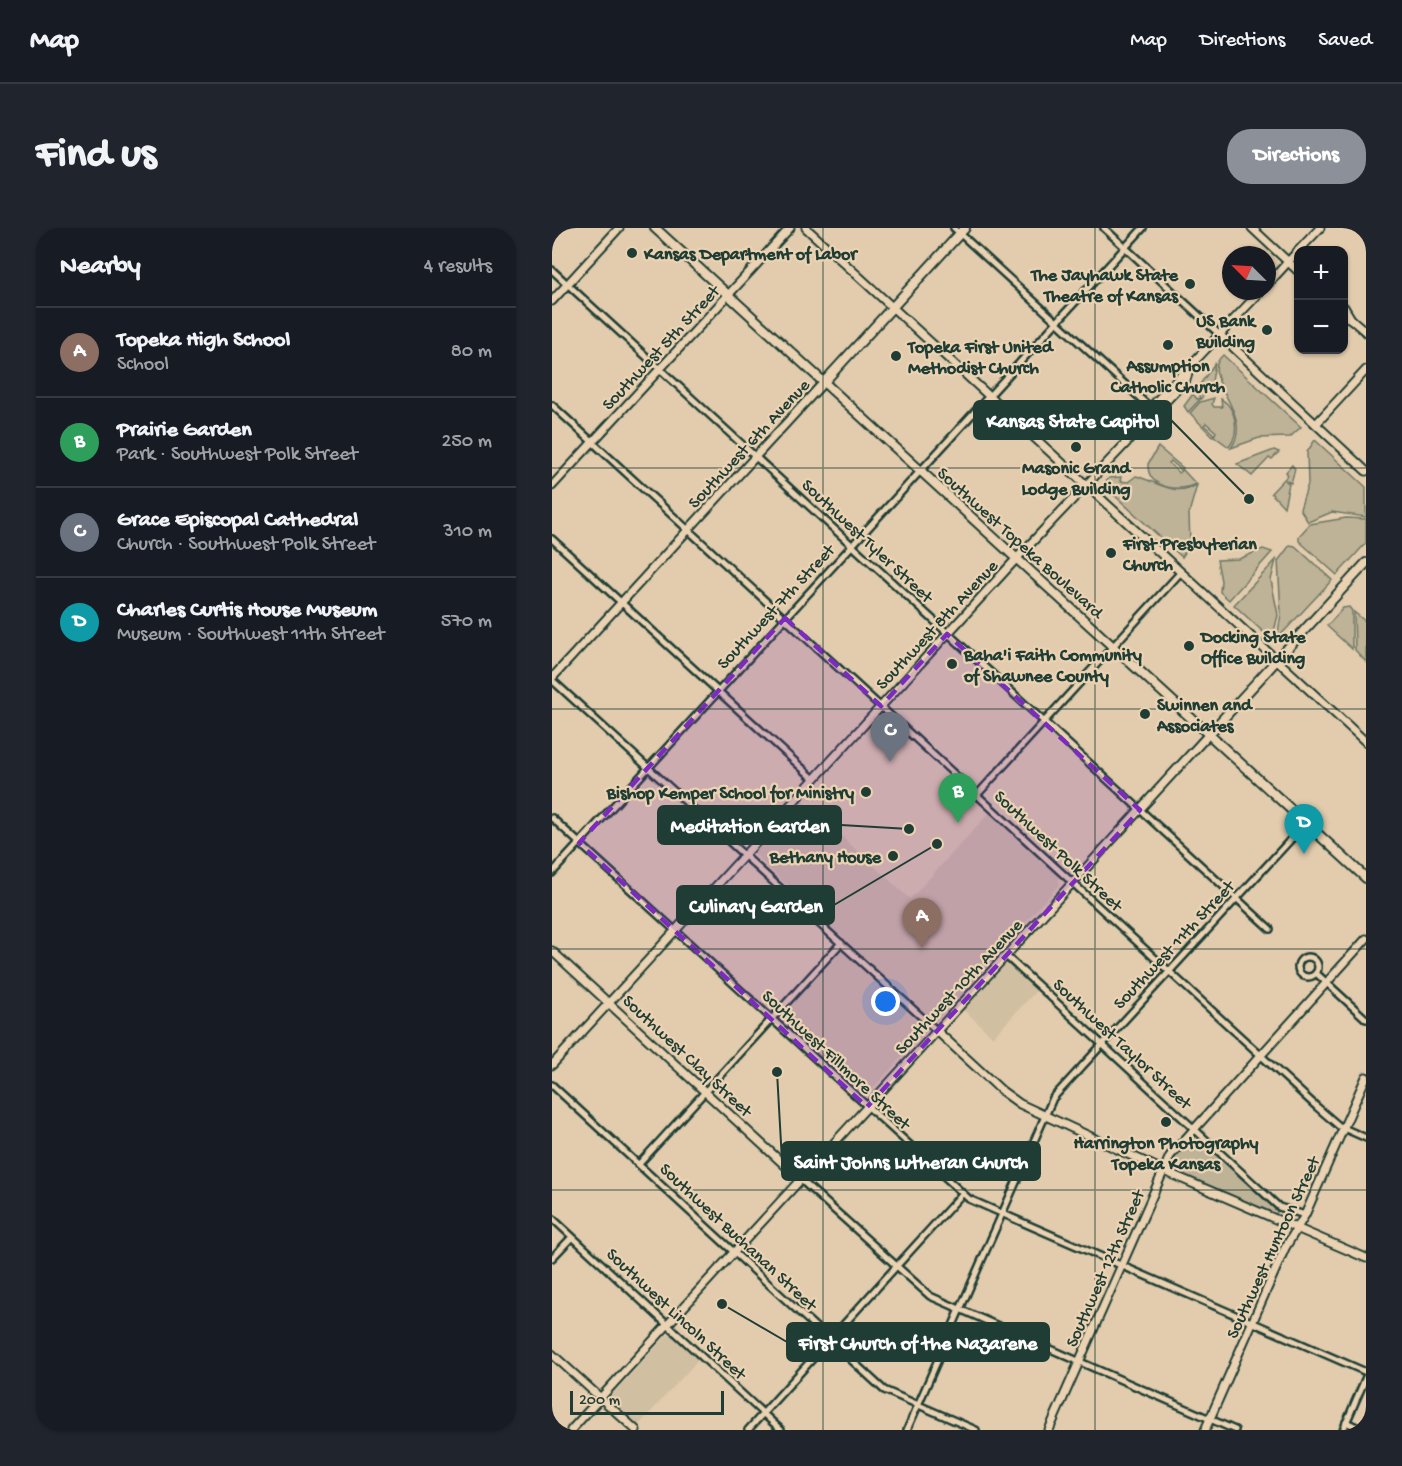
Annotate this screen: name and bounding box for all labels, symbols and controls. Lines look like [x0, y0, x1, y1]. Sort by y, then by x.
text: Map [30, 25, 79, 58]
text: Map [1130, 29, 1167, 54]
text: Directions [1200, 29, 1285, 54]
text: Saved [1318, 29, 1372, 54]
button: Directions [1227, 129, 1366, 184]
text: Find us [36, 132, 156, 181]
place label: Kansas Department of Labor [643, 245, 859, 266]
marker: Kansas Department of Labor [625, 246, 639, 260]
north arrow [1222, 246, 1276, 300]
map controls [1294, 246, 1348, 354]
button: + [1294, 246, 1348, 300]
text: Nearby [60, 252, 141, 283]
text: 4 results [424, 256, 492, 279]
place label: The Jayhawk State Theatre of Kansas [1029, 266, 1179, 308]
marker: The Jayhawk State Theatre of Kansas [1183, 277, 1197, 291]
street label: Southwest 5th Street [598, 281, 726, 416]
button: − [1294, 300, 1348, 354]
place label: US Bank Building [1195, 312, 1257, 354]
marker: US Bank Building [1260, 323, 1274, 337]
text: Topeka High School [117, 328, 290, 354]
place label: Topeka First United Methodist Church [906, 338, 1055, 380]
marker: Assumption Catholic Church [1161, 338, 1175, 352]
text: A [74, 341, 85, 364]
text: 80 m [451, 341, 492, 364]
marker: Topeka First United Methodist Church [889, 349, 903, 363]
text: School [117, 354, 169, 377]
place label: Assumption Catholic Church [1110, 357, 1226, 399]
street label: Southwest 6th Avenue [684, 375, 816, 514]
callout: Kansas State Capitol [974, 401, 1171, 439]
text: Kansas State Capitol [985, 412, 1160, 435]
text: Prairie Garden [117, 418, 252, 444]
text: B [74, 431, 85, 454]
text: 250 m [441, 431, 492, 454]
marker: Masonic Grand Lodge Building [1069, 440, 1083, 454]
text: Park · Southwest Polk Street [117, 444, 358, 467]
place label: Masonic Grand Lodge Building [1021, 459, 1133, 501]
street label: Southwest Topeka Boulevard [932, 464, 1108, 625]
street label: Southwest Tyler Street [796, 475, 938, 609]
text: Grace Episcopal Cathedral [117, 508, 358, 534]
text: C [74, 521, 85, 544]
text: 310 m [443, 521, 492, 544]
text: Church · Southwest Polk Street [117, 534, 375, 557]
place label: First Presbyterian Church [1122, 535, 1257, 577]
street label: Southwest 7th Street [713, 540, 841, 675]
marker: First Presbyterian Church [1104, 546, 1118, 560]
street label: Southwest 8th Avenue [872, 556, 1004, 695]
text: Charles Curtis House Museum [117, 598, 377, 624]
text: D [73, 611, 86, 634]
text: 570 m [441, 611, 492, 634]
text: Museum · Southwest 11th Street [117, 624, 384, 647]
place label: Docking State Office Building [1199, 628, 1306, 670]
marker: Docking State Office Building [1182, 639, 1196, 653]
place label: Baha'i Faith Community of Shawnee County [963, 646, 1142, 688]
marker: Baha'i Faith Community of Shawnee County [945, 657, 959, 671]
place label: Swinnen and Associates [1156, 696, 1254, 738]
marker: Swinnen and Associates [1138, 707, 1152, 721]
pin: C [870, 712, 910, 762]
pin: B [938, 774, 978, 823]
place label: Bishop Kemper School for Ministry [606, 784, 854, 805]
marker: Bishop Kemper School for Ministry [859, 785, 873, 799]
street label: Southwest Polk Street [989, 787, 1127, 918]
pin: D [1284, 804, 1323, 854]
callout: Meditation Garden [658, 806, 841, 844]
text: Meditation Garden [671, 817, 830, 840]
place label: Bethany House [769, 848, 882, 869]
marker: Bethany House [886, 849, 900, 863]
street label: Southwest 11th Street [1110, 876, 1241, 1014]
callout: Culinary Garden [677, 886, 834, 924]
text: Culinary Garden [688, 897, 823, 920]
pin: A [902, 898, 941, 948]
street label: Southwest 10th Avenue [890, 914, 1026, 1058]
street label: Southwest Taylor Street [1047, 975, 1196, 1116]
street label: Southwest Fillmore Street [757, 986, 915, 1136]
your location [871, 987, 900, 1016]
street label: Southwest Clay Street [617, 991, 757, 1123]
marker: Harrington Photography Topeka Kansas [1159, 1115, 1173, 1129]
place label: Harrington Photography Topeka Kansas [1074, 1134, 1259, 1176]
callout: Saint Johns Lutheran Church [782, 1142, 1040, 1180]
street label: Southwest Huntoon Street [1223, 1152, 1326, 1343]
text: Saint Johns Lutheran Church [794, 1153, 1028, 1176]
street label: Southwest Buchanan Street [654, 1159, 822, 1317]
street label: Southwest 12th Street [1062, 1186, 1151, 1351]
street label: Southwest Lincoln Street [601, 1244, 751, 1386]
callout: First Church of the Nazarene [787, 1323, 1049, 1361]
text: First Church of the Nazarene [798, 1334, 1038, 1357]
scale bar [570, 1388, 724, 1416]
text: 200 m [579, 1392, 620, 1411]

